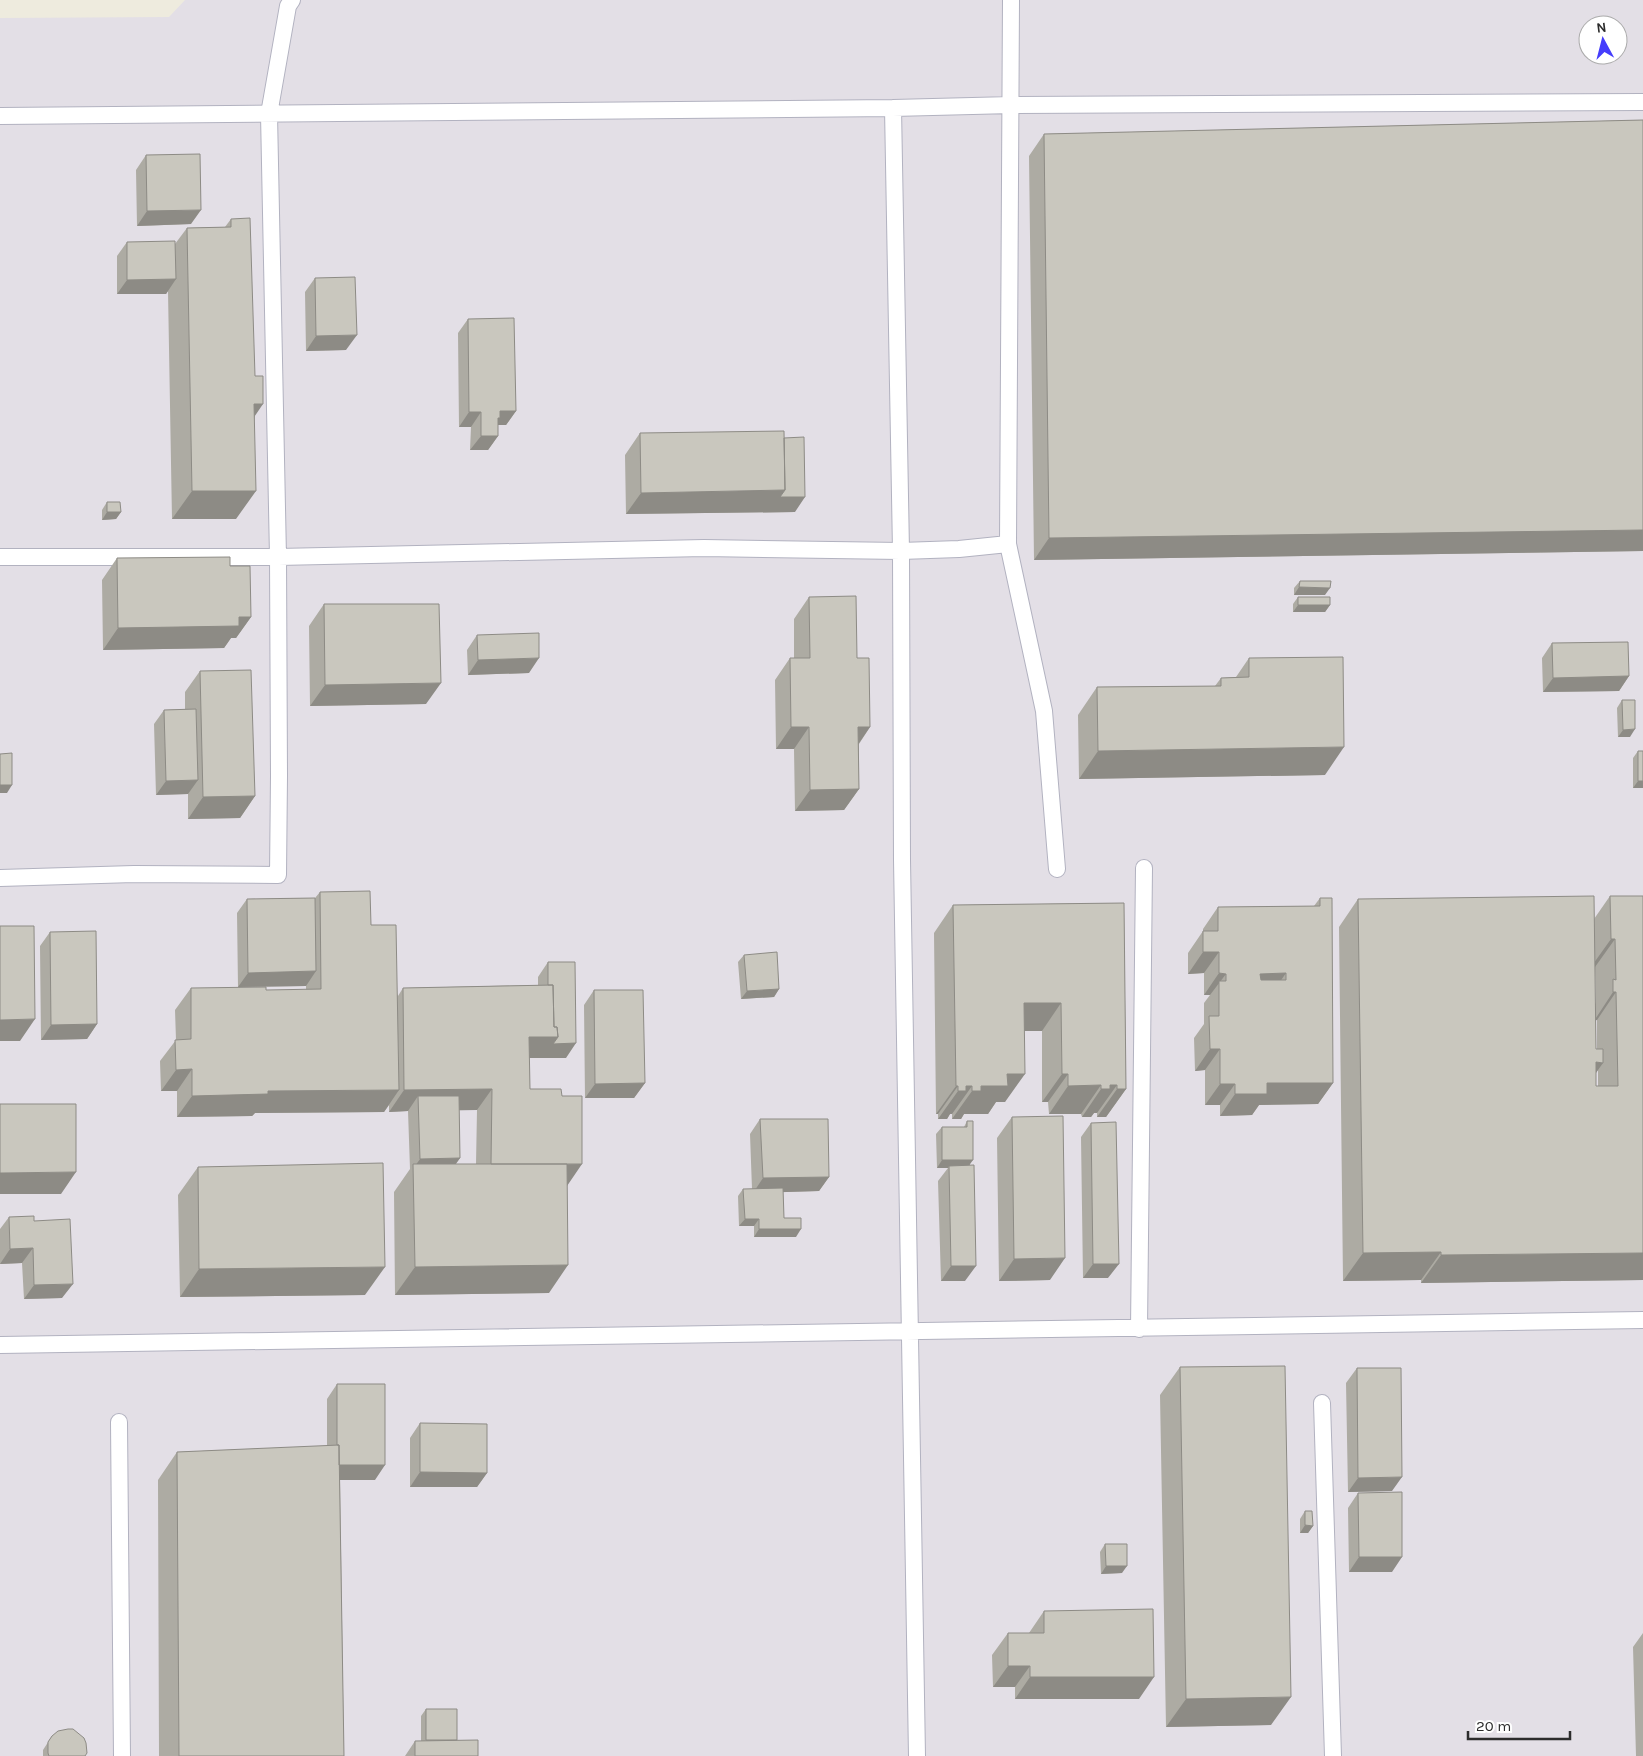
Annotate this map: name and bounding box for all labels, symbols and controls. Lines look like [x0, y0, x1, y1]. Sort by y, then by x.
north arrow [1578, 15, 1628, 65]
text: N [1595, 19, 1607, 37]
scale bar [1468, 1708, 1570, 1740]
text: 20 m [1476, 1717, 1511, 1735]

